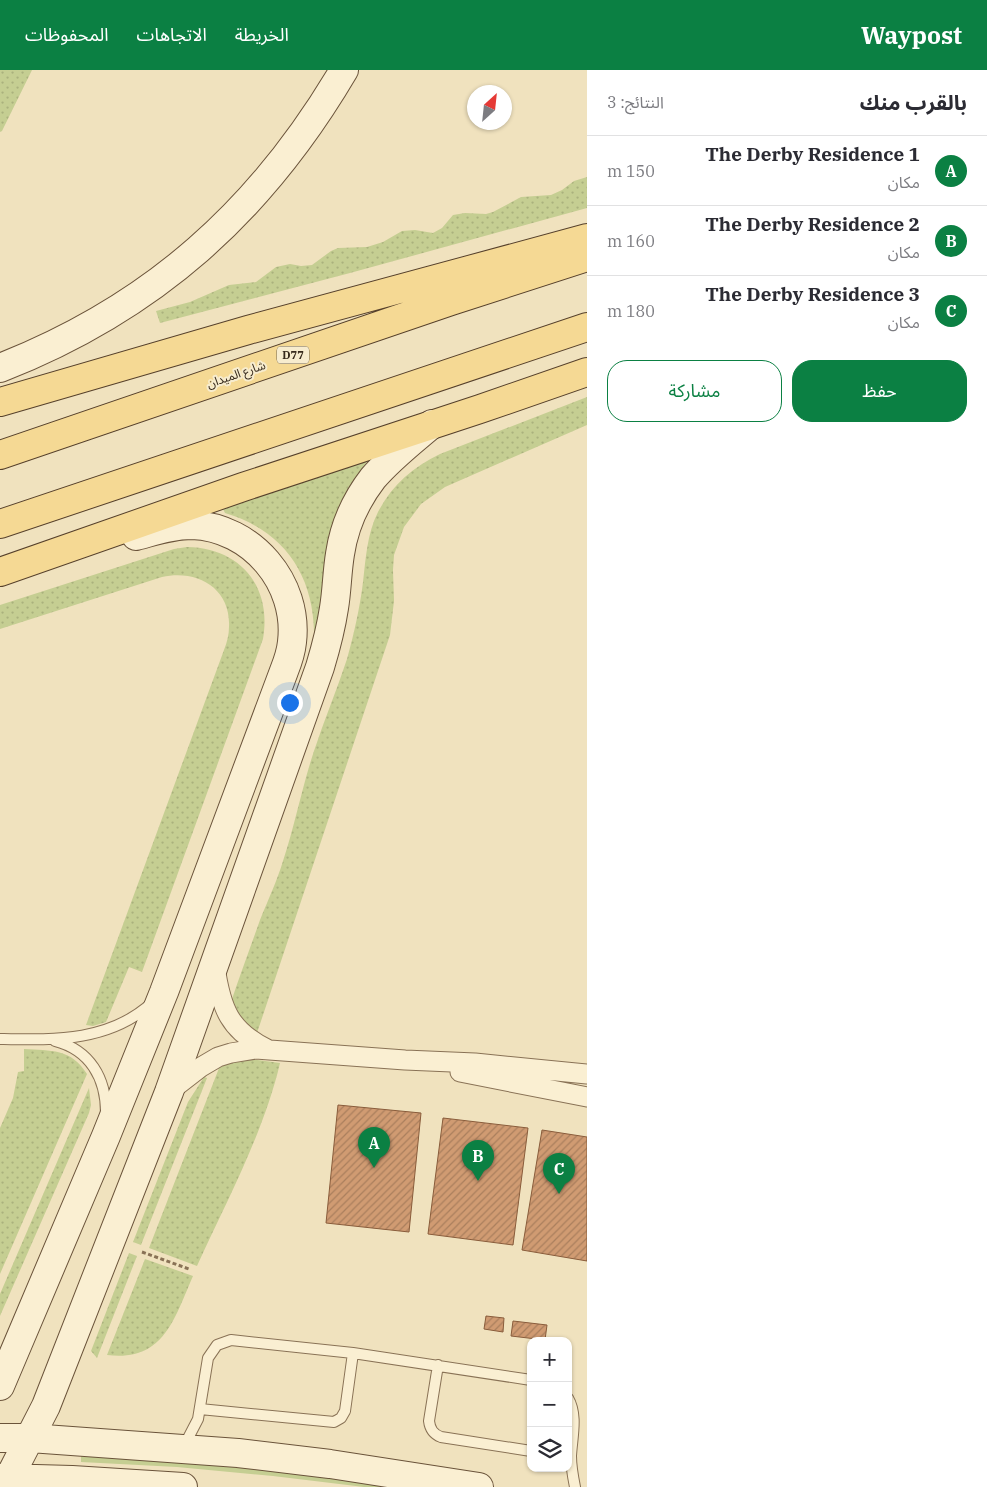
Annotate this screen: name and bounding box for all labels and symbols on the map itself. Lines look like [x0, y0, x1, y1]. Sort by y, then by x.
north arrow [467, 85, 512, 130]
road number: D77 [277, 346, 309, 364]
street label: شارع الميدان [205, 357, 268, 393]
your location [277, 690, 303, 716]
pin: A [358, 1127, 390, 1168]
pin: B [462, 1140, 494, 1181]
pin: C [543, 1153, 575, 1194]

